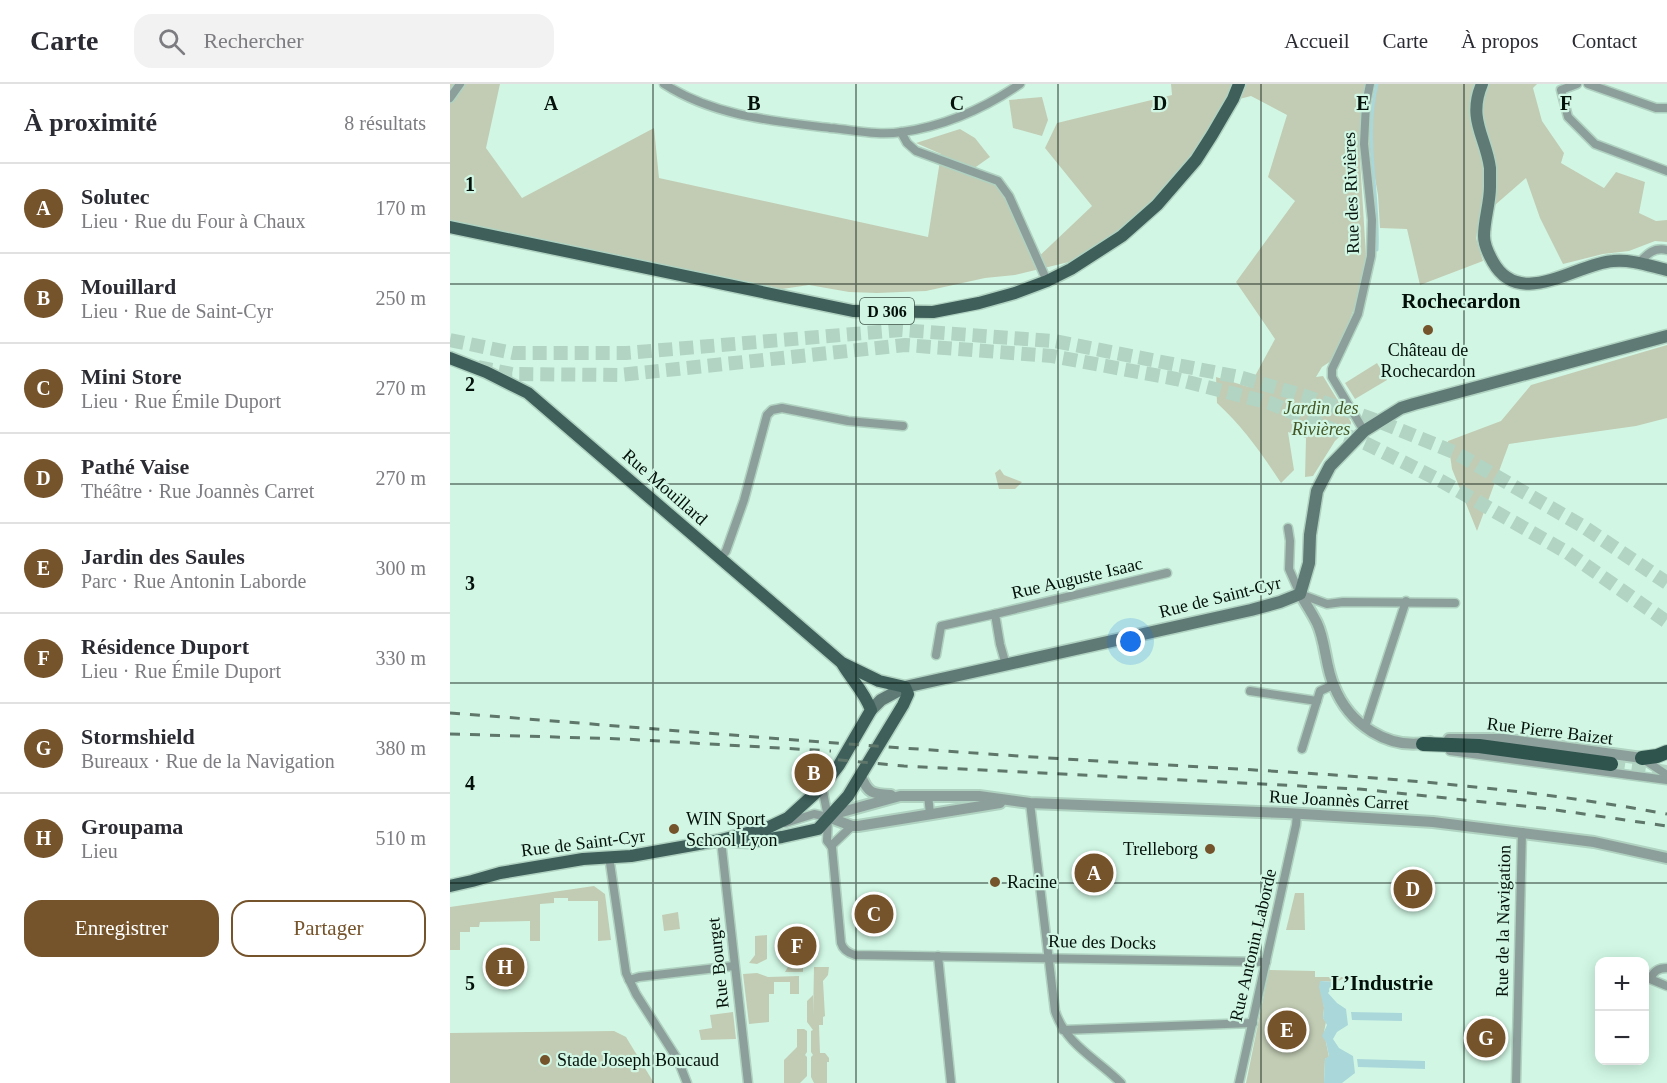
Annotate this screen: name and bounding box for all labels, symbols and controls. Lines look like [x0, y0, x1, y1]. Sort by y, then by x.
search box [134, 14, 554, 68]
text: Carte [30, 25, 98, 56]
icon: search [155, 25, 188, 58]
text: Rechercher [203, 28, 304, 53]
text: Accueil [1284, 29, 1350, 53]
text: Carte [1383, 29, 1428, 53]
text: À propos [1461, 29, 1539, 53]
text: Contact [1572, 29, 1637, 53]
text: A [544, 92, 559, 114]
text: B [747, 92, 761, 114]
text: C [950, 92, 964, 114]
text: D [1153, 92, 1167, 114]
text: E [1356, 92, 1370, 114]
text: F [1560, 92, 1572, 114]
text: À proximité [24, 108, 157, 137]
text: 8 résultats [344, 112, 426, 134]
street label: Rue des Rivières [1339, 132, 1363, 254]
text: 1 [465, 173, 475, 195]
text: Solutec [81, 184, 149, 209]
text: A [36, 197, 51, 219]
text: 170 m [375, 197, 426, 219]
text: Lieu · Rue du Four à Chaux [81, 210, 305, 232]
text: Mouillard [81, 274, 176, 299]
text: B [37, 287, 50, 309]
text: 250 m [375, 287, 426, 309]
district label: Rochecardon [1402, 289, 1521, 313]
road number: D 306 [860, 298, 914, 324]
text: Lieu · Rue de Saint-Cyr [81, 300, 273, 322]
marker: Château de Rochecardon [1421, 323, 1435, 337]
place label: Château de Rochecardon [1381, 340, 1475, 381]
text: Mini Store [81, 364, 181, 389]
text: 2 [465, 373, 475, 395]
text: C [36, 377, 51, 399]
text: 270 m [375, 377, 426, 399]
text: Lieu · Rue Émile Duport [81, 390, 281, 412]
park label: Jardin des Rivières [1284, 398, 1358, 439]
street label: Rue Mouillard [619, 445, 711, 529]
text: Pathé Vaise [81, 454, 189, 479]
text: D [36, 467, 51, 489]
text: 270 m [375, 467, 426, 489]
text: Théâtre · Rue Joannès Carret [81, 480, 314, 502]
text: Jardin des Saules [81, 544, 245, 569]
street label: Rue Auguste Isaac [1009, 553, 1145, 603]
text: E [37, 557, 50, 579]
text: 300 m [375, 557, 426, 579]
text: Parc · Rue Antonin Laborde [81, 570, 307, 592]
text: 3 [465, 572, 475, 594]
street label: Rue de Saint-Cyr [1157, 572, 1283, 622]
your location [1116, 627, 1145, 656]
text: Résidence Duport [81, 634, 249, 659]
text: F [37, 647, 50, 669]
text: 330 m [375, 647, 426, 669]
text: Lieu · Rue Émile Duport [81, 660, 281, 682]
street label: Rue Pierre Baizet [1486, 713, 1614, 749]
text: Stormshield [81, 724, 195, 749]
text: G [36, 737, 51, 759]
text: 380 m [375, 737, 426, 759]
text: Bureaux · Rue de la Navigation [81, 750, 335, 772]
pin: B [794, 750, 834, 796]
text: 4 [465, 772, 475, 794]
street label: Rue Joannès Carret [1269, 786, 1409, 814]
place label: WIN Sport School Lyon [686, 809, 778, 850]
text: Groupama [81, 814, 183, 839]
marker: WIN Sport School Lyon [667, 822, 681, 836]
street label: Rue de Saint-Cyr [520, 825, 646, 861]
text: H [36, 827, 51, 849]
text: 510 m [375, 827, 426, 849]
place label: Trelleborg [1123, 839, 1198, 859]
text: Lieu [81, 840, 118, 862]
marker: Trelleborg [1203, 842, 1217, 856]
street label: Rue de la Navigation [1492, 845, 1514, 997]
pin: A [1074, 850, 1114, 896]
pin: D [1394, 866, 1432, 912]
street label: Rue Antonin Laborde [1226, 867, 1280, 1023]
place label: Racine [1007, 872, 1057, 892]
marker: Racine [988, 875, 1002, 889]
pin: C [854, 892, 894, 936]
button: Enregistrer [24, 900, 219, 957]
button: Partager [231, 900, 426, 957]
street label: Rue Bourget [703, 917, 733, 1009]
pin: F [778, 924, 816, 968]
street label: Rue des Docks [1048, 931, 1156, 953]
pin: H [486, 944, 524, 990]
map controls [1595, 957, 1649, 1065]
button: + [1595, 957, 1649, 1011]
district label: L’Industrie [1331, 971, 1433, 995]
text: 5 [465, 972, 475, 994]
pin: E [1268, 1008, 1306, 1052]
button: − [1595, 1011, 1649, 1065]
pin: G [1466, 1016, 1506, 1060]
place label: Stade Joseph Boucaud [557, 1050, 719, 1070]
marker: Stade Joseph Boucaud [538, 1053, 552, 1067]

